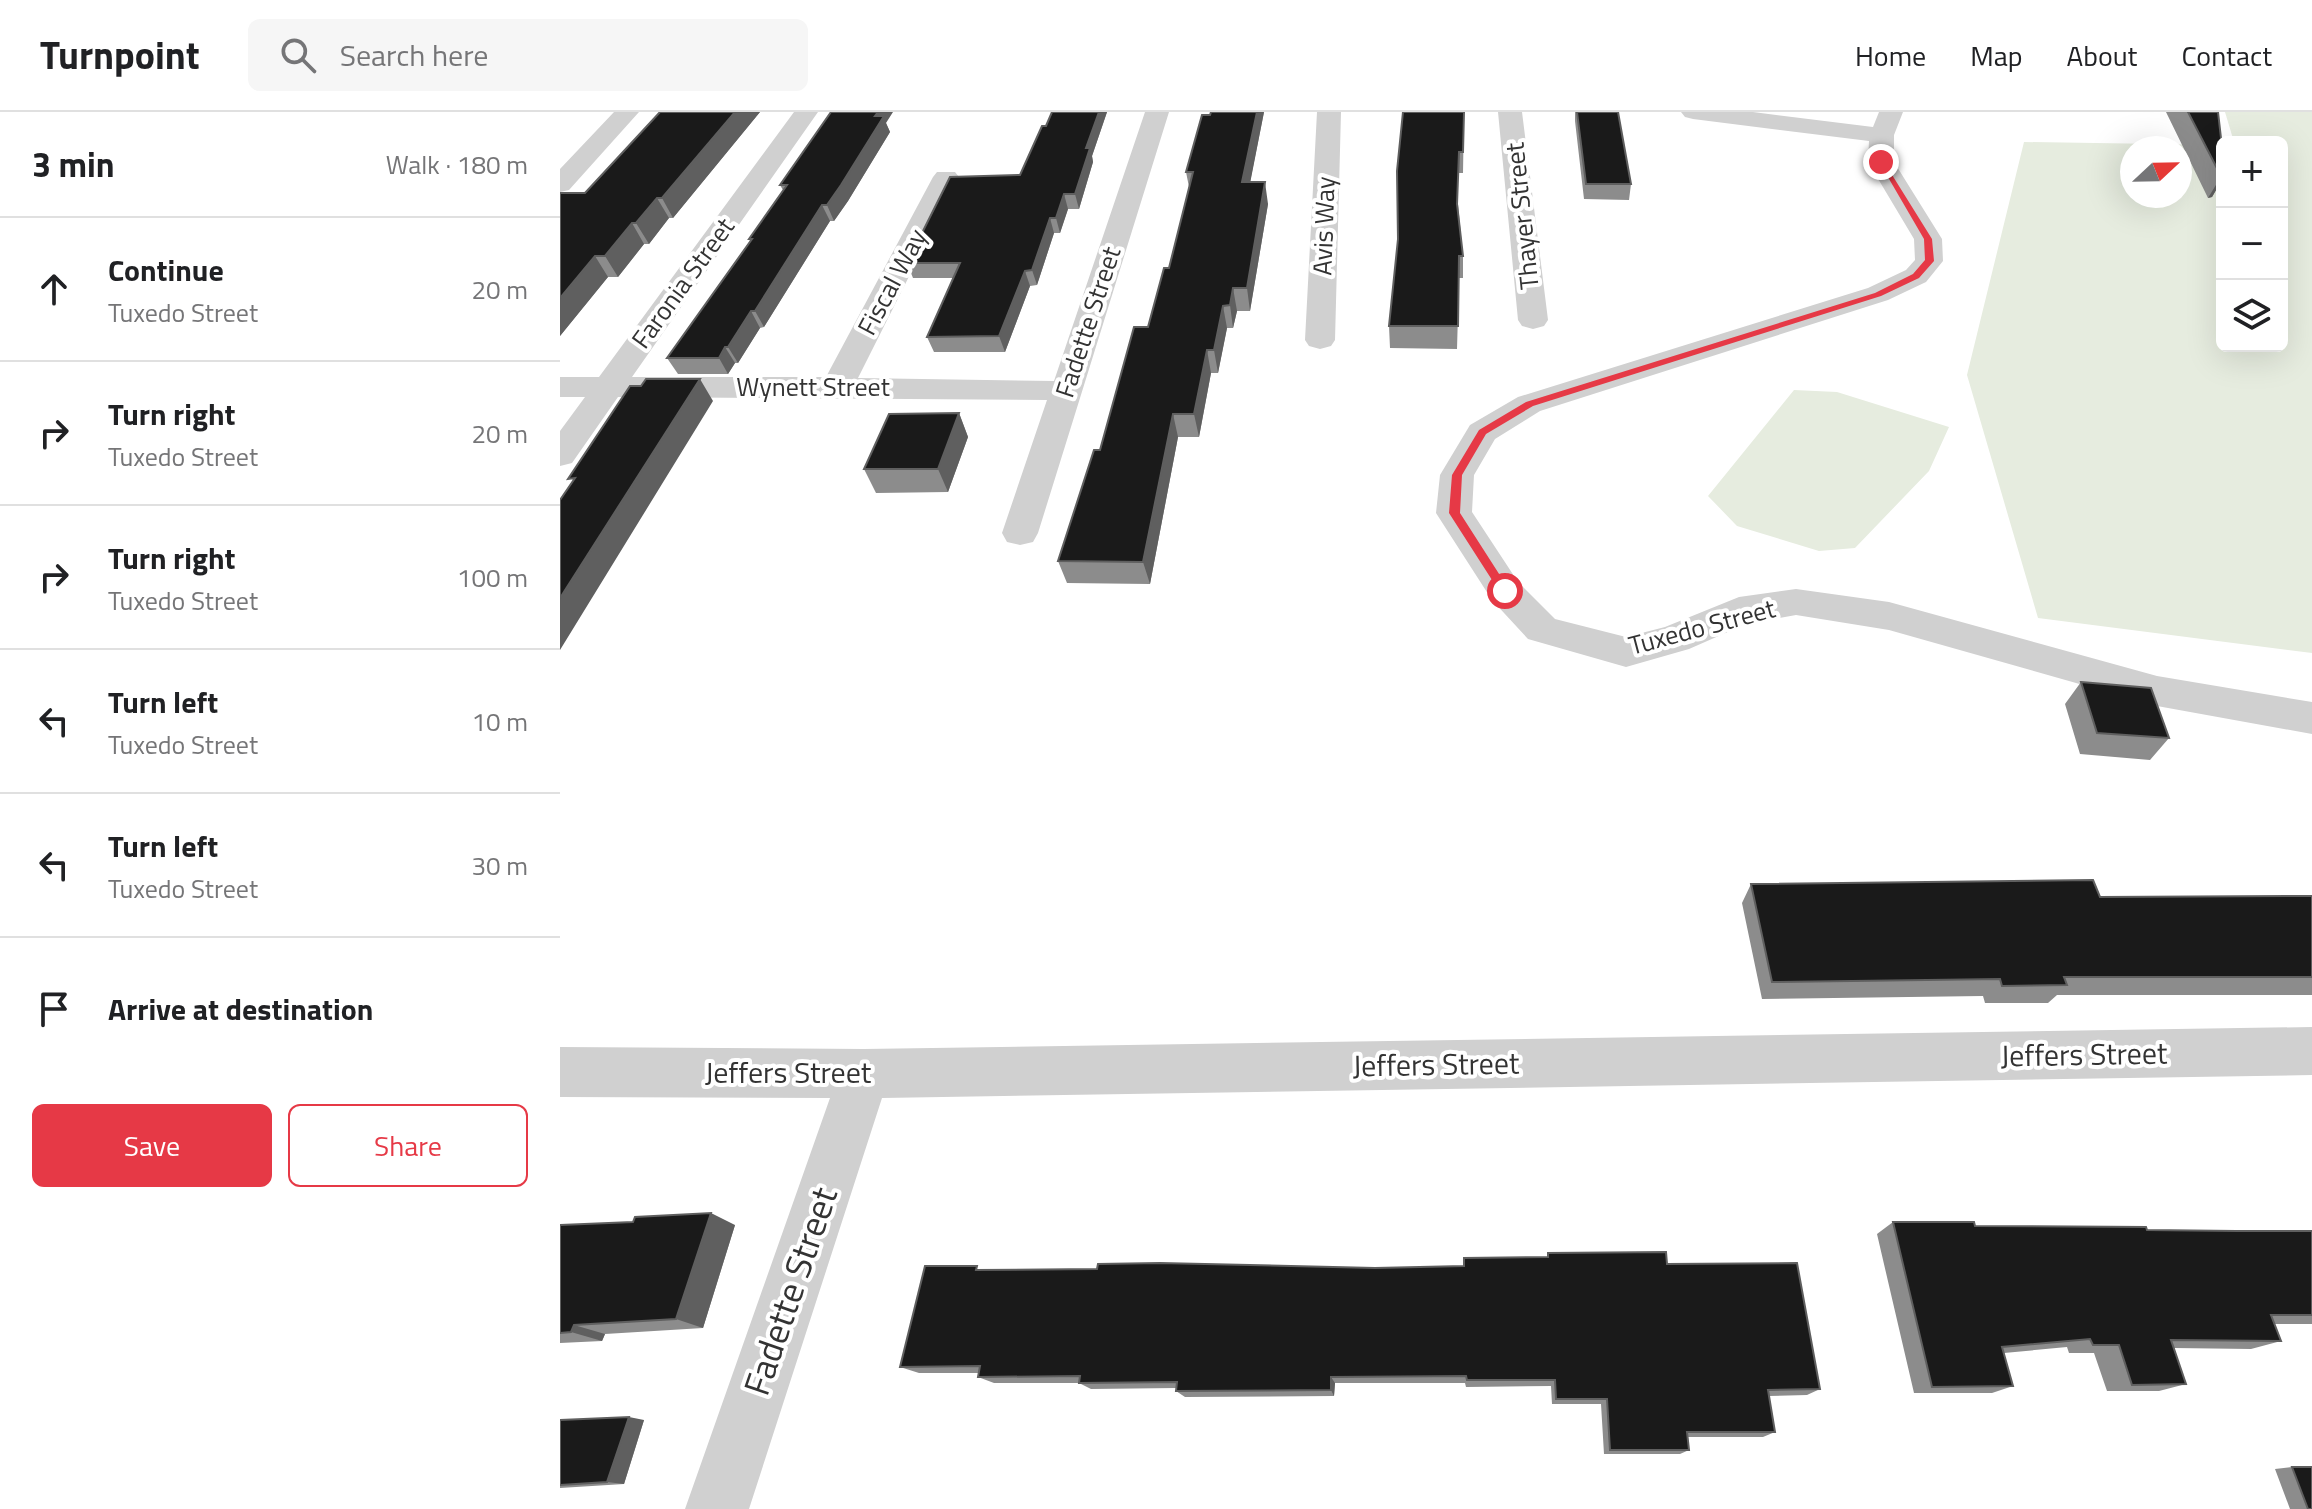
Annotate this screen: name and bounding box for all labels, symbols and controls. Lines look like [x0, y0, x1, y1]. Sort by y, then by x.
search box [248, 19, 808, 91]
text: Turnpoint [40, 26, 200, 84]
text: Search here [340, 32, 488, 78]
icon: search [276, 33, 320, 77]
text: Home [1855, 34, 1926, 77]
text: Map [1970, 34, 2023, 77]
text: About [2067, 34, 2137, 77]
text: Contact [2181, 34, 2272, 77]
north arrow [2120, 136, 2192, 208]
map controls [2216, 136, 2288, 352]
button: + [2216, 136, 2288, 208]
text: 3 min [32, 138, 115, 190]
street label: Thayer Street [1494, 141, 1549, 292]
route end [1863, 144, 1899, 180]
text: Walk · 180 m [386, 145, 528, 184]
street label: Avis Way [1302, 176, 1345, 276]
button: − [2216, 208, 2288, 280]
street label: Faronia Street [622, 209, 744, 356]
street label: Fiscal Way [847, 222, 936, 342]
street label: Fadette Street [1045, 241, 1130, 402]
text: Continue [108, 247, 224, 293]
icon: ahead [32, 267, 76, 311]
text: 20 m [471, 270, 528, 309]
button: layers [2216, 280, 2288, 352]
text: Tuxedo Street [108, 293, 258, 332]
street label: Wynett Street [736, 367, 890, 406]
text: Turn right [108, 391, 236, 437]
icon: right [32, 411, 76, 455]
text: 20 m [471, 414, 528, 453]
text: Tuxedo Street [108, 437, 258, 476]
text: Turn right [108, 535, 236, 581]
icon: right [32, 555, 76, 599]
text: 100 m [457, 558, 528, 597]
route start [1487, 573, 1523, 609]
text: Tuxedo Street [108, 581, 258, 620]
street label: Tuxedo Street [1624, 588, 1779, 665]
text: Turn left [108, 679, 218, 725]
icon: left [32, 699, 76, 743]
text: 10 m [471, 702, 528, 741]
text: Tuxedo Street [108, 725, 258, 764]
text: Turn left [108, 823, 218, 869]
icon: left [32, 843, 76, 887]
text: 30 m [471, 846, 528, 885]
text: Tuxedo Street [108, 869, 258, 908]
text: Arrive at destination [108, 986, 373, 1032]
icon: arrive [32, 987, 76, 1031]
street label: Jeffers Street [2000, 1030, 2168, 1078]
street label: Jeffers Street [1352, 1040, 1520, 1088]
street label: Jeffers Street [705, 1049, 872, 1095]
button: Save [32, 1104, 272, 1187]
button: Share [288, 1104, 528, 1187]
street label: Fadette Street [728, 1179, 851, 1402]

